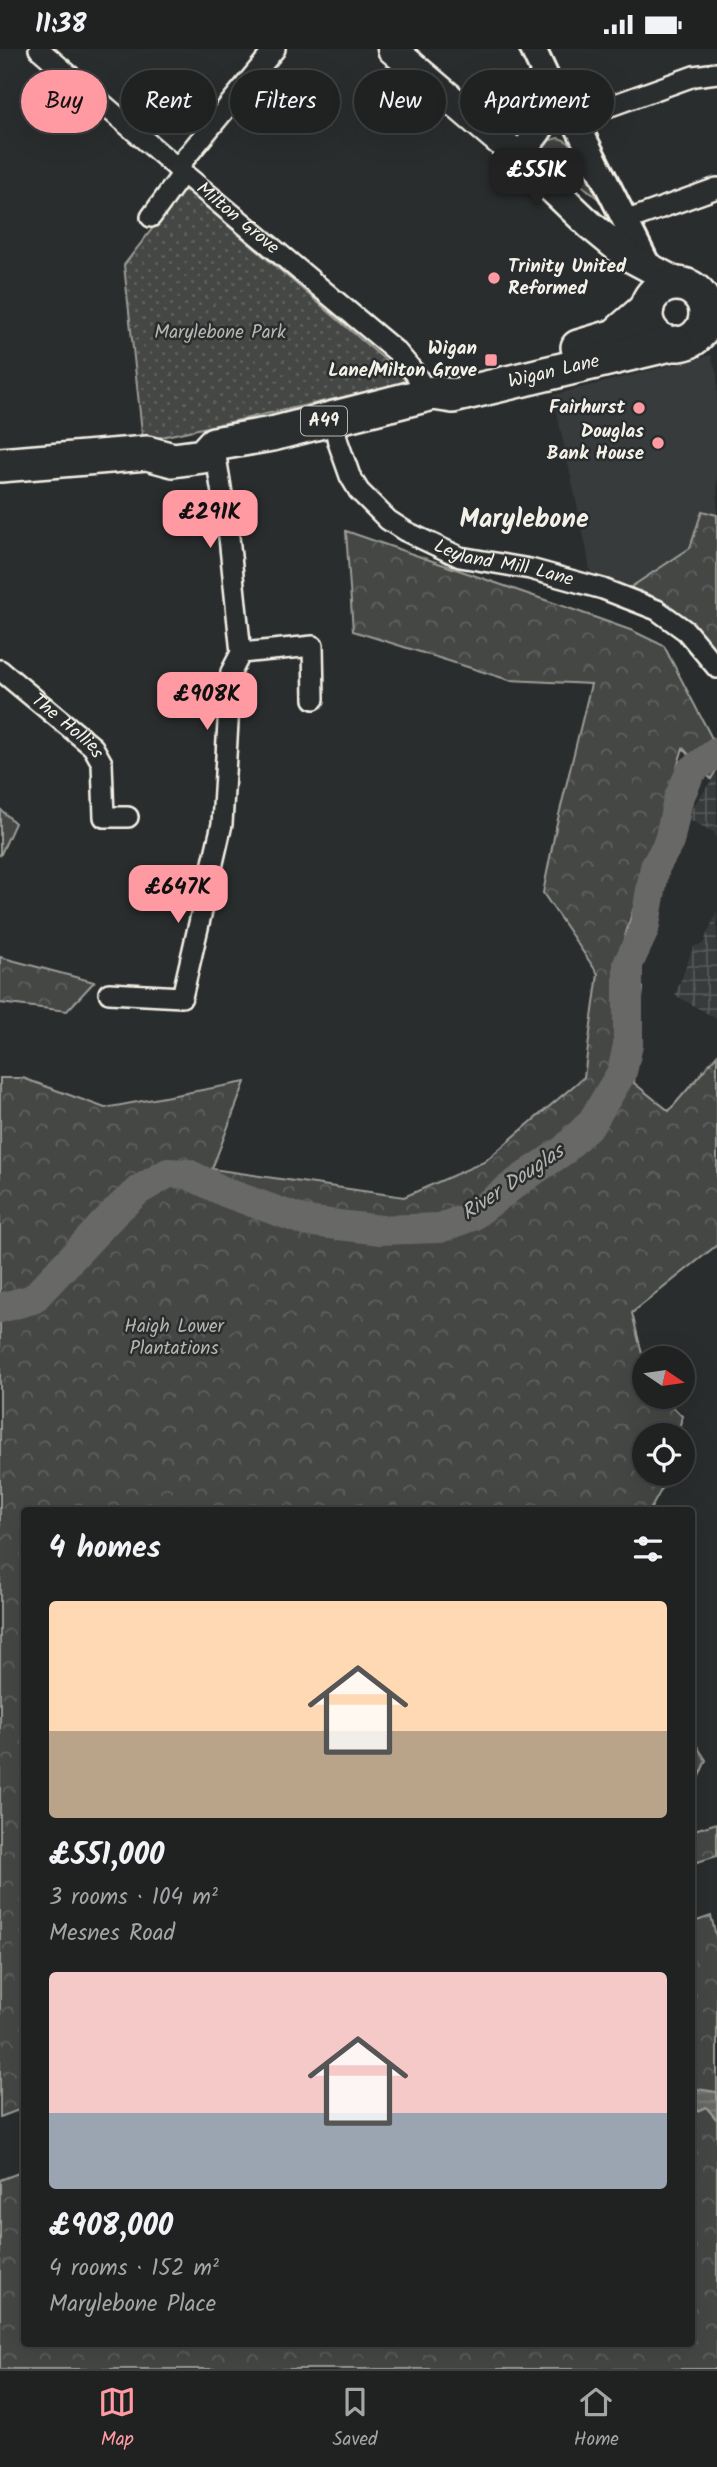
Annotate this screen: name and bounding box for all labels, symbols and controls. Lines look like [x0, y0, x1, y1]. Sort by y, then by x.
text: 11:38 [35, 4, 87, 46]
chip: Buy [21, 70, 107, 133]
chip: Rent [121, 70, 216, 133]
chip: Filters [230, 70, 340, 133]
chip: New [354, 70, 446, 133]
chip: Apartment [460, 70, 614, 133]
pin: £551K [488, 149, 586, 208]
text: £551K [507, 153, 567, 189]
street label: Milton Grove [189, 175, 286, 263]
place label: Trinity United Reformed [508, 252, 627, 304]
marker: Trinity United Reformed [486, 270, 502, 286]
park label: Marylebone Park [154, 318, 286, 348]
place label: Wigan Lane/Milton Grove [328, 334, 477, 386]
street label: Wigan Lane [505, 346, 603, 397]
marker: Wigan Lane/Milton Grove [483, 352, 499, 368]
place label: Fairhurst [549, 393, 625, 423]
marker: Fairhurst [631, 400, 647, 416]
road number: A49 [301, 407, 347, 435]
place label: Douglas Bank House [547, 417, 644, 469]
marker: Douglas Bank House [650, 435, 666, 451]
pin: £291K [161, 491, 259, 550]
text: £291K [179, 495, 241, 531]
district label: Marylebone [459, 499, 589, 541]
street label: Leyland Mill Lane [428, 532, 577, 595]
pin: £908K [158, 673, 256, 732]
text: £908K [173, 677, 241, 713]
street label: The Hollies [24, 686, 112, 764]
pin: £647K [129, 865, 227, 925]
text: £647K [145, 870, 211, 906]
water label: River Douglas [455, 1135, 573, 1230]
park label: Haigh Lower Plantations [124, 1312, 226, 1364]
north arrow [632, 1346, 695, 1409]
map controls [632, 1346, 695, 1486]
button: locate [632, 1423, 695, 1486]
text: 4 homes [49, 1525, 161, 1573]
icon: filters [629, 1530, 667, 1568]
icon: home [295, 1647, 421, 1773]
text: £551,000 [49, 1832, 164, 1880]
text: 3 rooms · 104 m² [49, 1880, 218, 1916]
text: Mesnes Road [49, 1916, 175, 1952]
icon: home [295, 2018, 421, 2144]
text: £908,000 [49, 2203, 173, 2251]
text: 4 rooms · 152 m² [49, 2251, 219, 2287]
text: Marylebone Place [49, 2287, 216, 2323]
tab: Map [98, 2383, 136, 2455]
tab: Saved [332, 2383, 378, 2455]
tab: Home [574, 2383, 619, 2455]

